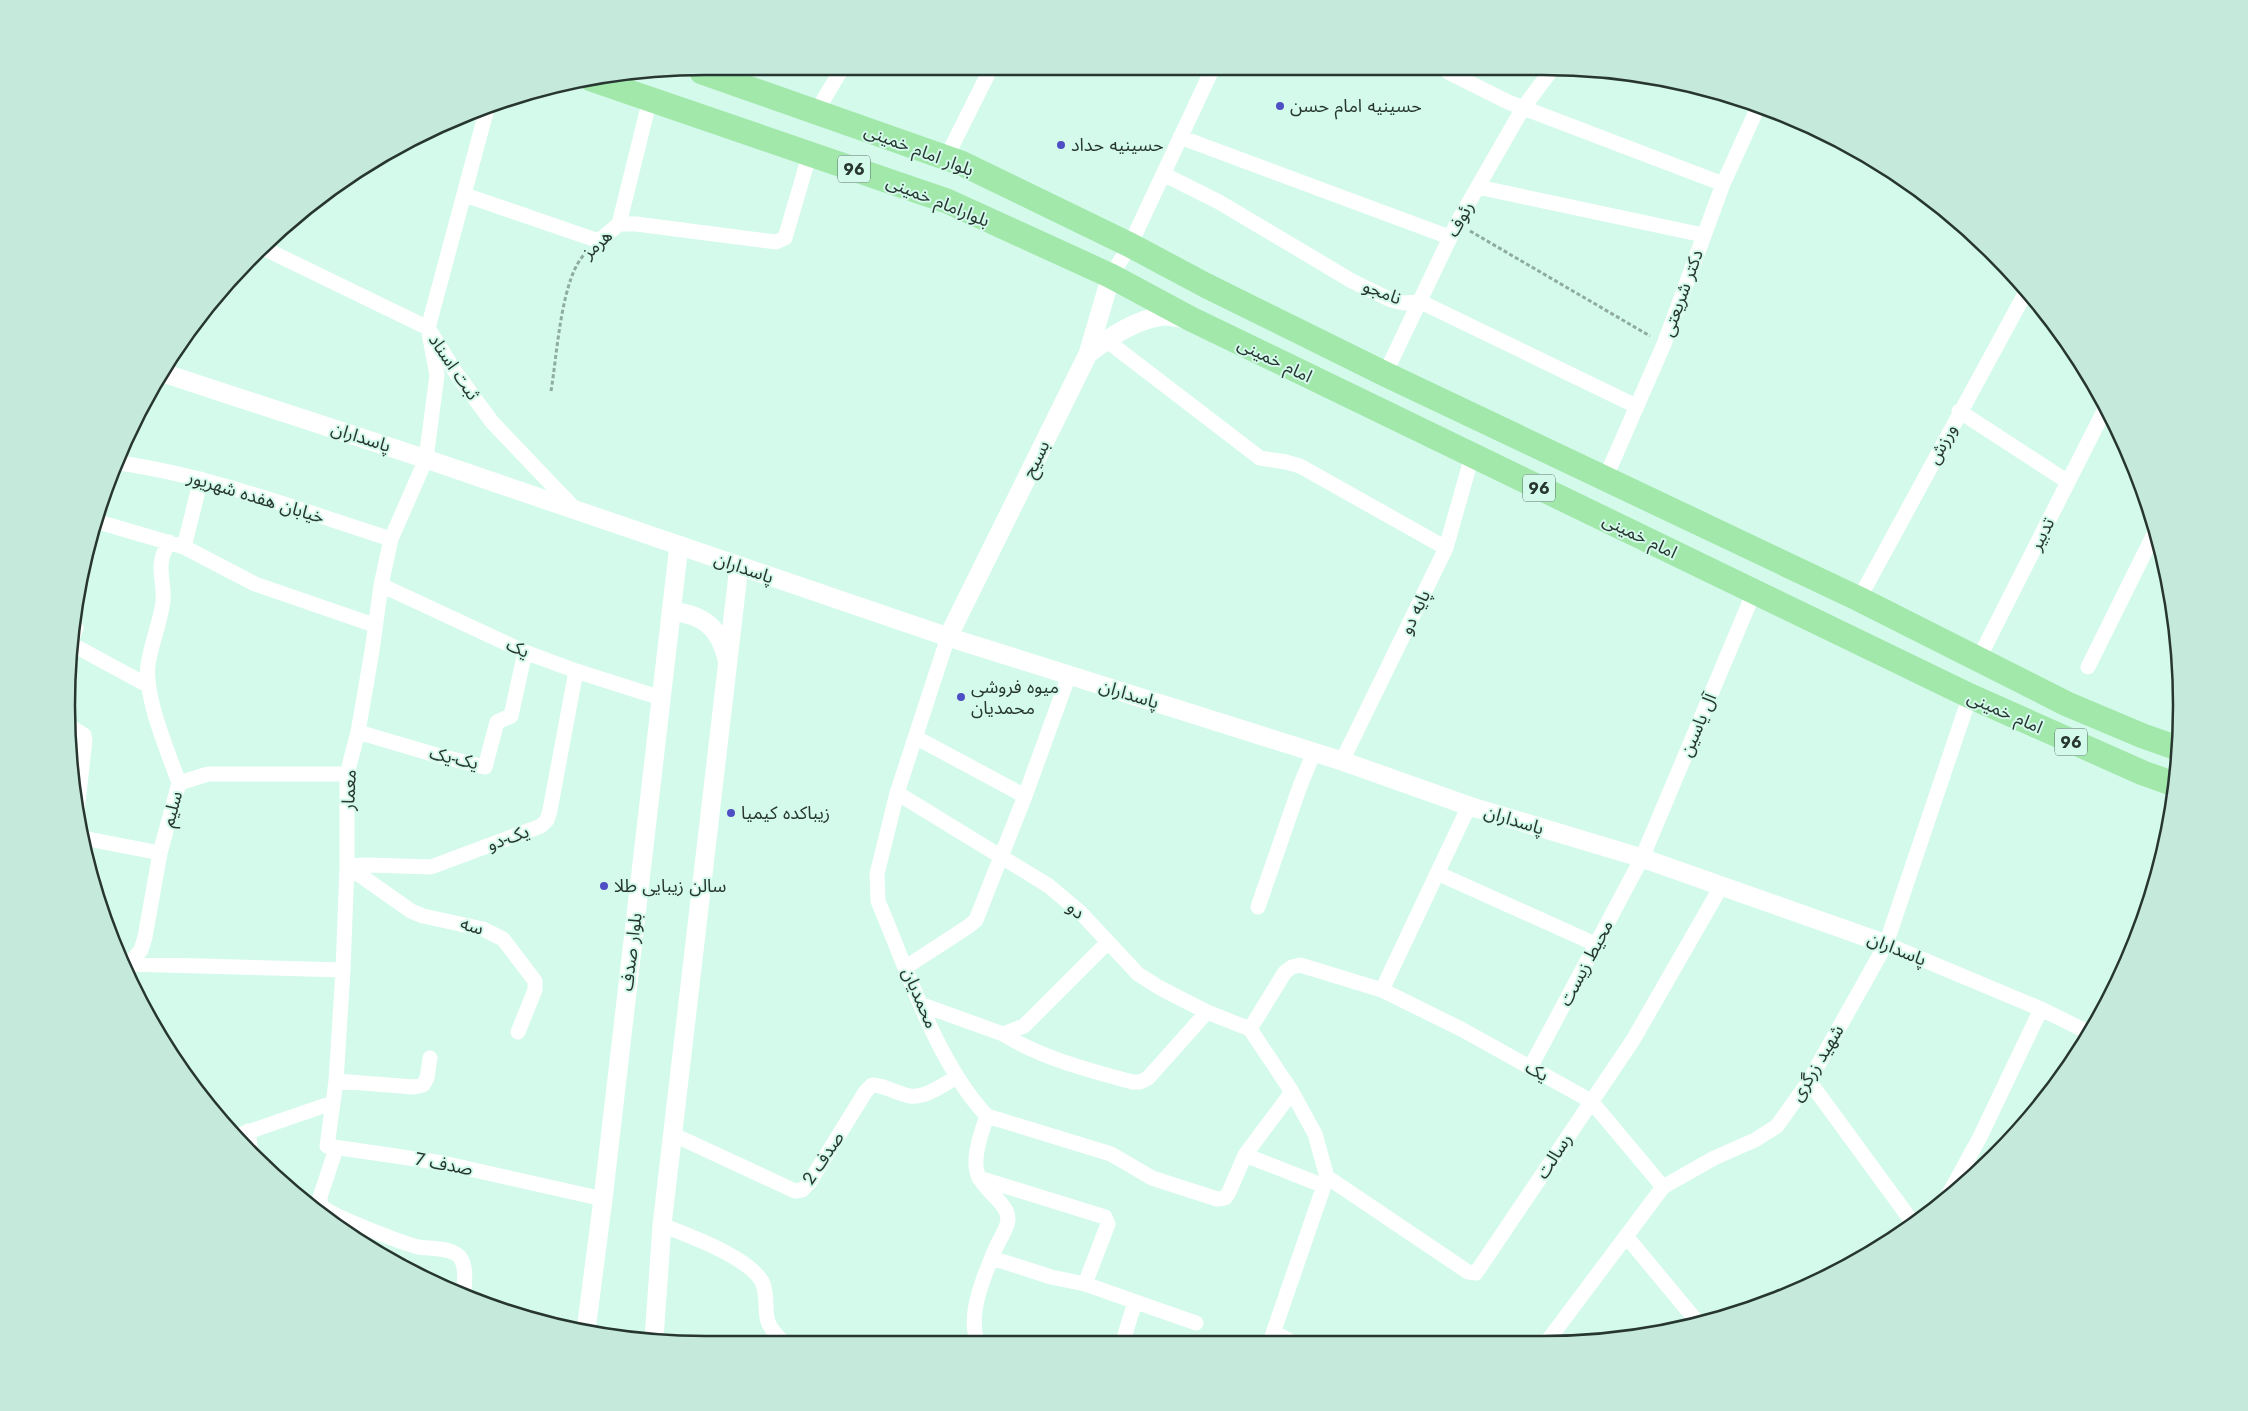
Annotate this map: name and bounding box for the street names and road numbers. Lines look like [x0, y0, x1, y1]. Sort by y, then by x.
street label: بلوار امام خمینی [860, 117, 977, 184]
road number: 96 [838, 156, 870, 182]
street label: بلوارامام خمینی [882, 168, 994, 234]
street label: رئوف [1440, 196, 1480, 242]
street label: هرمز [575, 223, 618, 265]
street label: دکتر شریعتی [1654, 246, 1710, 340]
street label: نامجو [1359, 273, 1405, 311]
street label: ثبت اسناد [422, 329, 486, 405]
street label: امام خمینی [1233, 331, 1317, 390]
street label: پاسداران [328, 415, 394, 459]
street label: ورزش [1921, 419, 1963, 469]
street label: بسیح [1016, 436, 1056, 482]
street label: خیابان هفده شهریور [183, 463, 328, 530]
road number: 96 [1523, 474, 1555, 502]
street label: امام خمینی [1598, 507, 1682, 566]
street label: تدبیر [2022, 513, 2061, 556]
street label: پاسداران [711, 546, 777, 590]
street label: پایه دو [1393, 585, 1437, 639]
street label: یک [502, 631, 534, 665]
street label: پاسداران [1096, 673, 1162, 715]
street label: امام خمینی [1963, 684, 2047, 741]
street label: آل یاسین [1673, 689, 1723, 761]
road number: 96 [2055, 729, 2087, 756]
street label: یک-یک [427, 740, 481, 776]
street label: معمار [335, 769, 363, 812]
street label: سلیم [155, 788, 189, 830]
street label: پاسداران [1481, 799, 1547, 841]
street label: یک-دو [483, 818, 533, 858]
street label: دو [1061, 895, 1091, 925]
street label: سه [457, 910, 487, 942]
street label: بلوار صدف [613, 911, 649, 993]
street label: محیط زیست [1552, 915, 1620, 1011]
street label: پاسداران [1864, 925, 1930, 973]
street label: محمدیان [896, 964, 944, 1032]
street label: شهید زرگری [1784, 1020, 1850, 1106]
street label: یک [1521, 1054, 1553, 1088]
street label: صدف 2 [796, 1126, 850, 1190]
street label: رسالت [1530, 1128, 1578, 1184]
street label: صدف 7 [413, 1146, 475, 1182]

